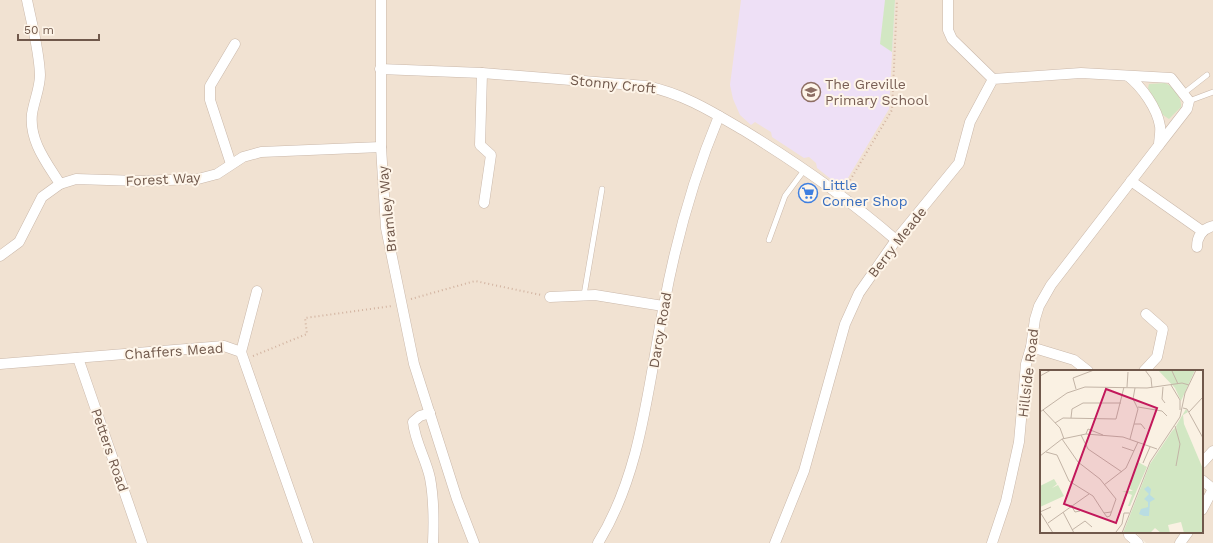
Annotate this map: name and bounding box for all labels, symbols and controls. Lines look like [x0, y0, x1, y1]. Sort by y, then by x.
scale bar [18, 16, 99, 42]
text: 50 m [24, 23, 54, 37]
street label: Stonny Croft [569, 72, 657, 96]
place label: The Greville Primary School [825, 76, 929, 108]
school or university icon: The Greville Primary School [800, 81, 822, 103]
street label: Bramley Way [374, 164, 399, 253]
street label: Forest Way [125, 169, 202, 189]
place label: Little Corner Shop [822, 177, 907, 209]
supermarket icon: Little Corner Shop [797, 182, 819, 204]
street label: Berry Meade [865, 204, 929, 280]
street label: Darcy Road [645, 291, 675, 369]
street label: Hillside Road [1015, 328, 1041, 418]
street label: Chaffers Mead [124, 340, 224, 362]
inset map [1040, 370, 1203, 533]
street label: Petters Road [88, 406, 132, 494]

